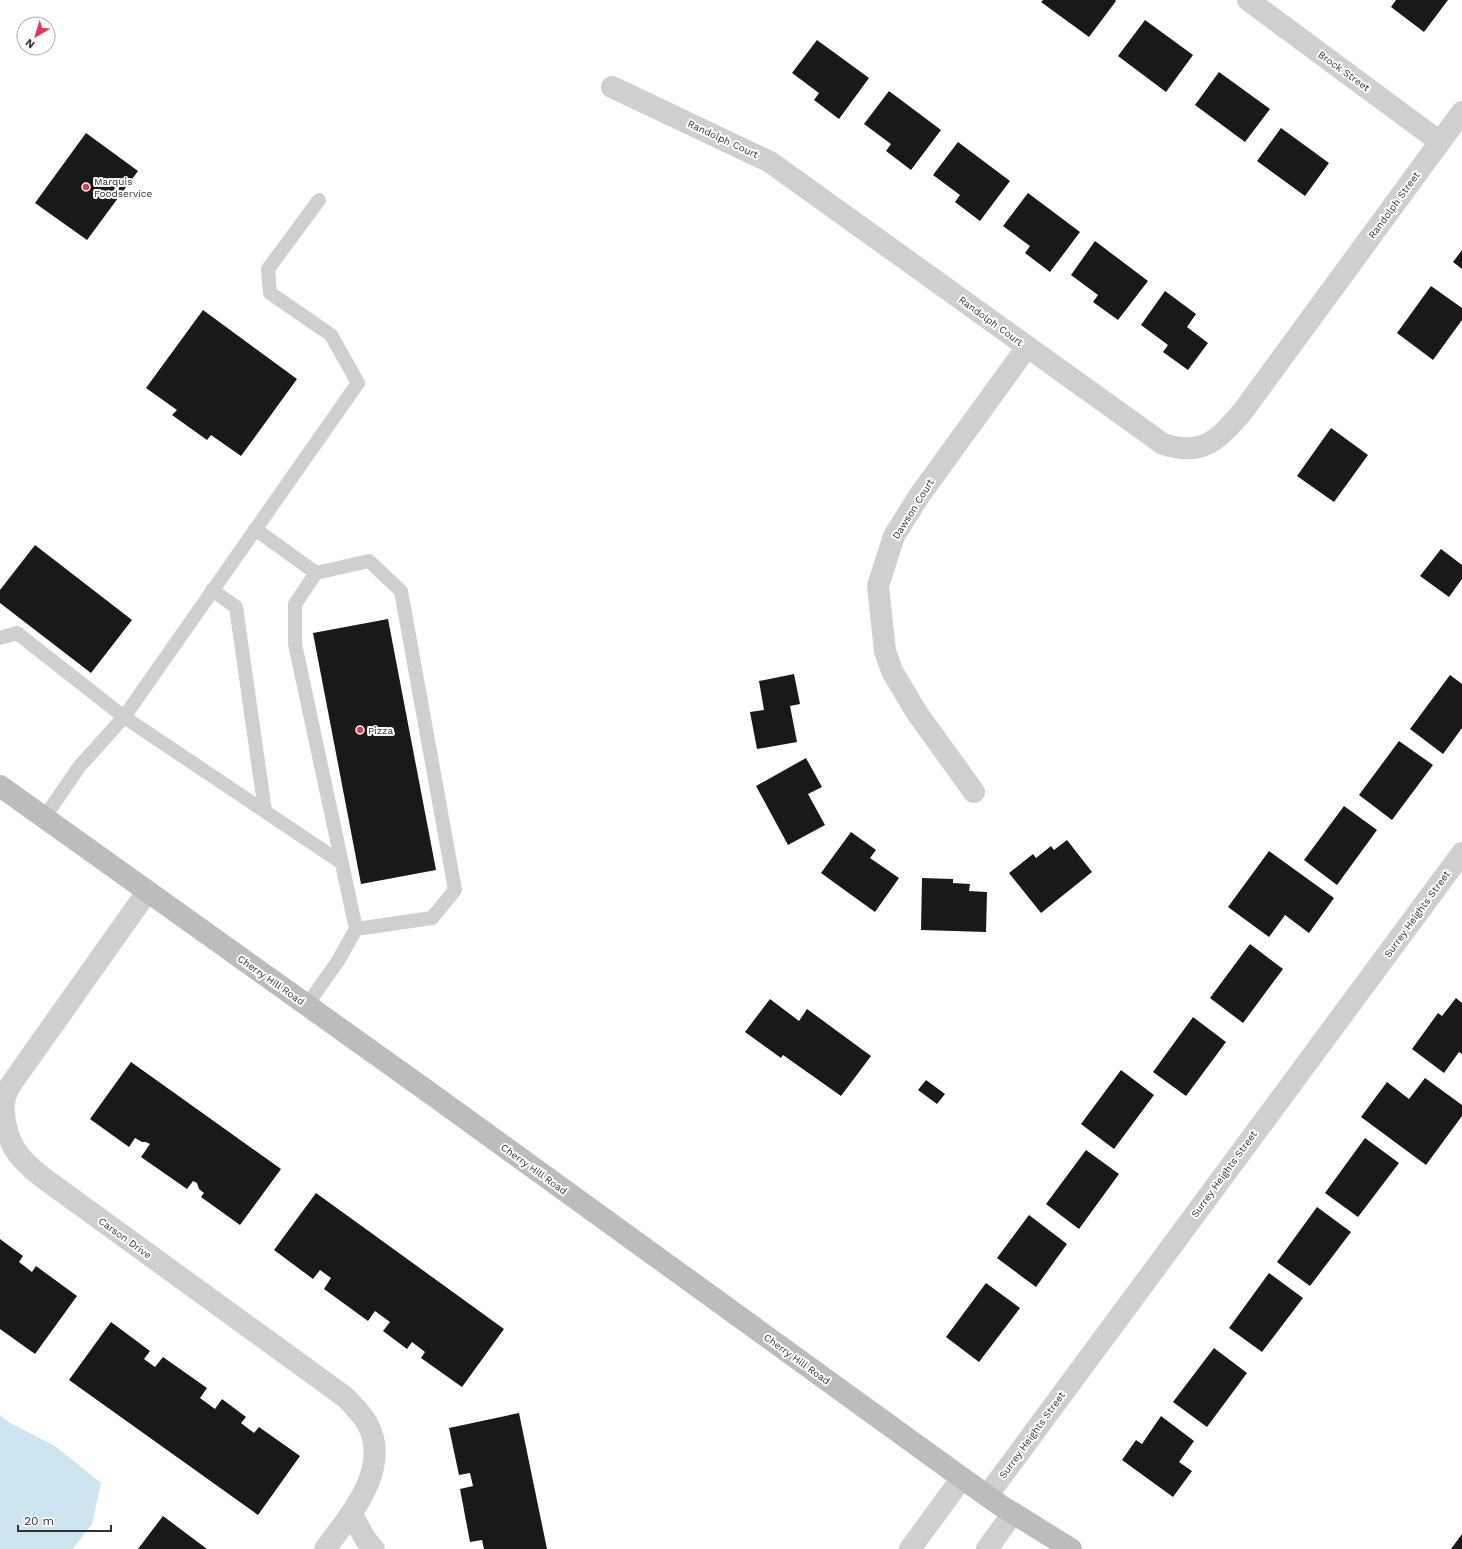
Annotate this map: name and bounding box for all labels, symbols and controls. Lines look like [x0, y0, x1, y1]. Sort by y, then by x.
north arrow [16, 16, 56, 56]
text: N [23, 36, 37, 51]
street label: Brock Street [1316, 49, 1373, 94]
street label: Randolph Court [686, 118, 761, 161]
street label: Randolph Street [1366, 169, 1422, 241]
place label: Marquis Foodservice [94, 176, 152, 199]
marker: Marquis Foodservice [81, 182, 91, 192]
street label: Randolph Court [957, 294, 1026, 348]
street label: Dawson Court [890, 476, 936, 541]
marker: Pizza [355, 725, 365, 735]
place label: Pizza [368, 725, 393, 736]
street label: Surrey Heights Street [1382, 868, 1453, 959]
street label: Cherry Hill Road [236, 953, 306, 1007]
street label: Surrey Heights Street [1189, 1128, 1260, 1219]
street label: Cherry Hill Road [499, 1141, 569, 1197]
street label: Carson Drive [97, 1215, 154, 1261]
street label: Cherry Hill Road [762, 1331, 832, 1387]
street label: Surrey Heights Street [997, 1389, 1068, 1480]
scale bar [18, 1507, 111, 1533]
text: 20 m [24, 1514, 54, 1528]

